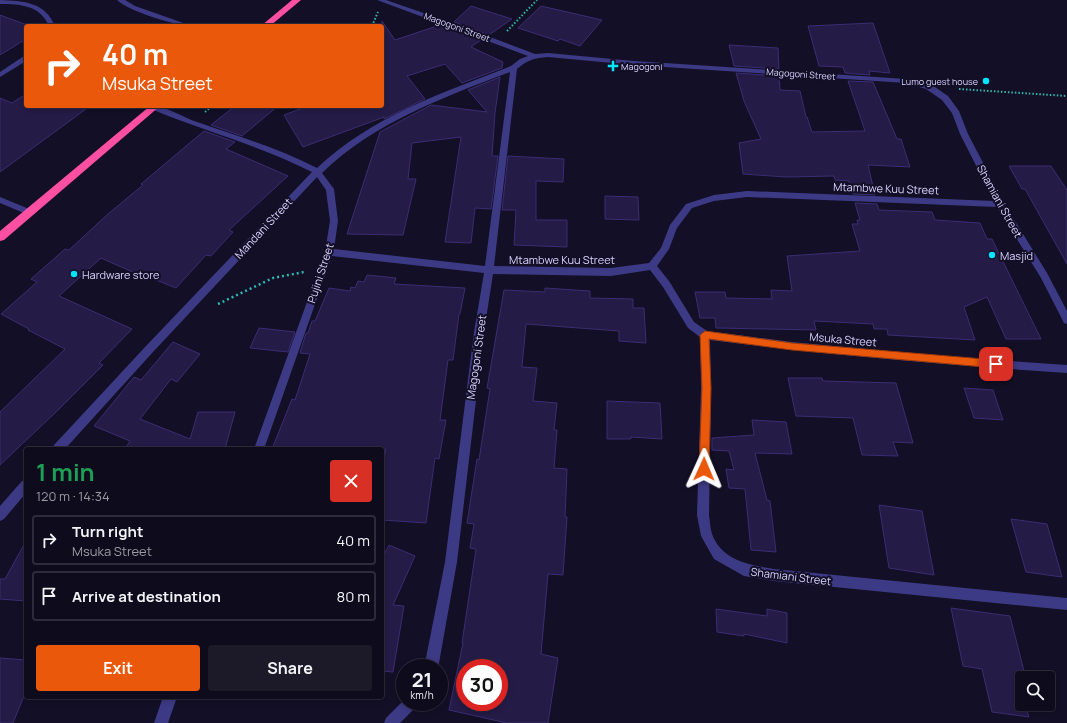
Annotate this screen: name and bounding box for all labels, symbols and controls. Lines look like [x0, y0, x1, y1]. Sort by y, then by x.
street label: Magogoni Street [422, 9, 492, 45]
text: 40 m [102, 35, 168, 73]
icon: right [36, 40, 88, 92]
place label: Magogoni [621, 60, 662, 73]
marker: Magogoni [608, 61, 618, 71]
street label: Magogoni Street [766, 65, 837, 83]
text: Msuka Street [102, 71, 213, 95]
place label: Lumo guest house [901, 75, 978, 88]
marker: Lumo guest house [981, 76, 991, 86]
street label: Shamiani Street [974, 162, 1026, 240]
street label: Mtambwe Kuu Street [833, 179, 939, 197]
street label: Mandani Street [231, 194, 295, 262]
street label: Pujini Street [303, 241, 337, 305]
place label: Masjid [1000, 248, 1033, 263]
marker: Masjid [987, 250, 997, 260]
street label: Mtambwe Kuu Street [509, 252, 615, 267]
place label: Hardware store [82, 267, 160, 282]
marker: Hardware store [69, 269, 79, 279]
street label: Magogoni Street [463, 314, 489, 400]
street label: Msuka Street [809, 329, 877, 349]
pin [979, 347, 1013, 381]
icon: arrive [985, 353, 1007, 375]
position arrow [683, 448, 725, 490]
text: 1 min [36, 455, 95, 488]
button: close [330, 460, 372, 502]
text: 120 m · 14:34 [36, 487, 110, 505]
text: Turn right [72, 521, 143, 542]
icon: right [38, 529, 60, 551]
text: 40 m [336, 530, 370, 551]
text: Msuka Street [72, 542, 152, 560]
street label: Shamiani Street [750, 564, 832, 588]
icon: arrive [38, 585, 60, 607]
text: Arrive at destination [72, 586, 221, 607]
text: 80 m [336, 586, 370, 607]
button: Exit [36, 645, 200, 691]
button: Share [208, 645, 372, 691]
speed limit sign: 30 [456, 659, 508, 711]
text: 21 [412, 666, 432, 693]
map controls [1015, 671, 1055, 711]
button: search [1015, 671, 1055, 711]
text: km/h [410, 688, 434, 702]

